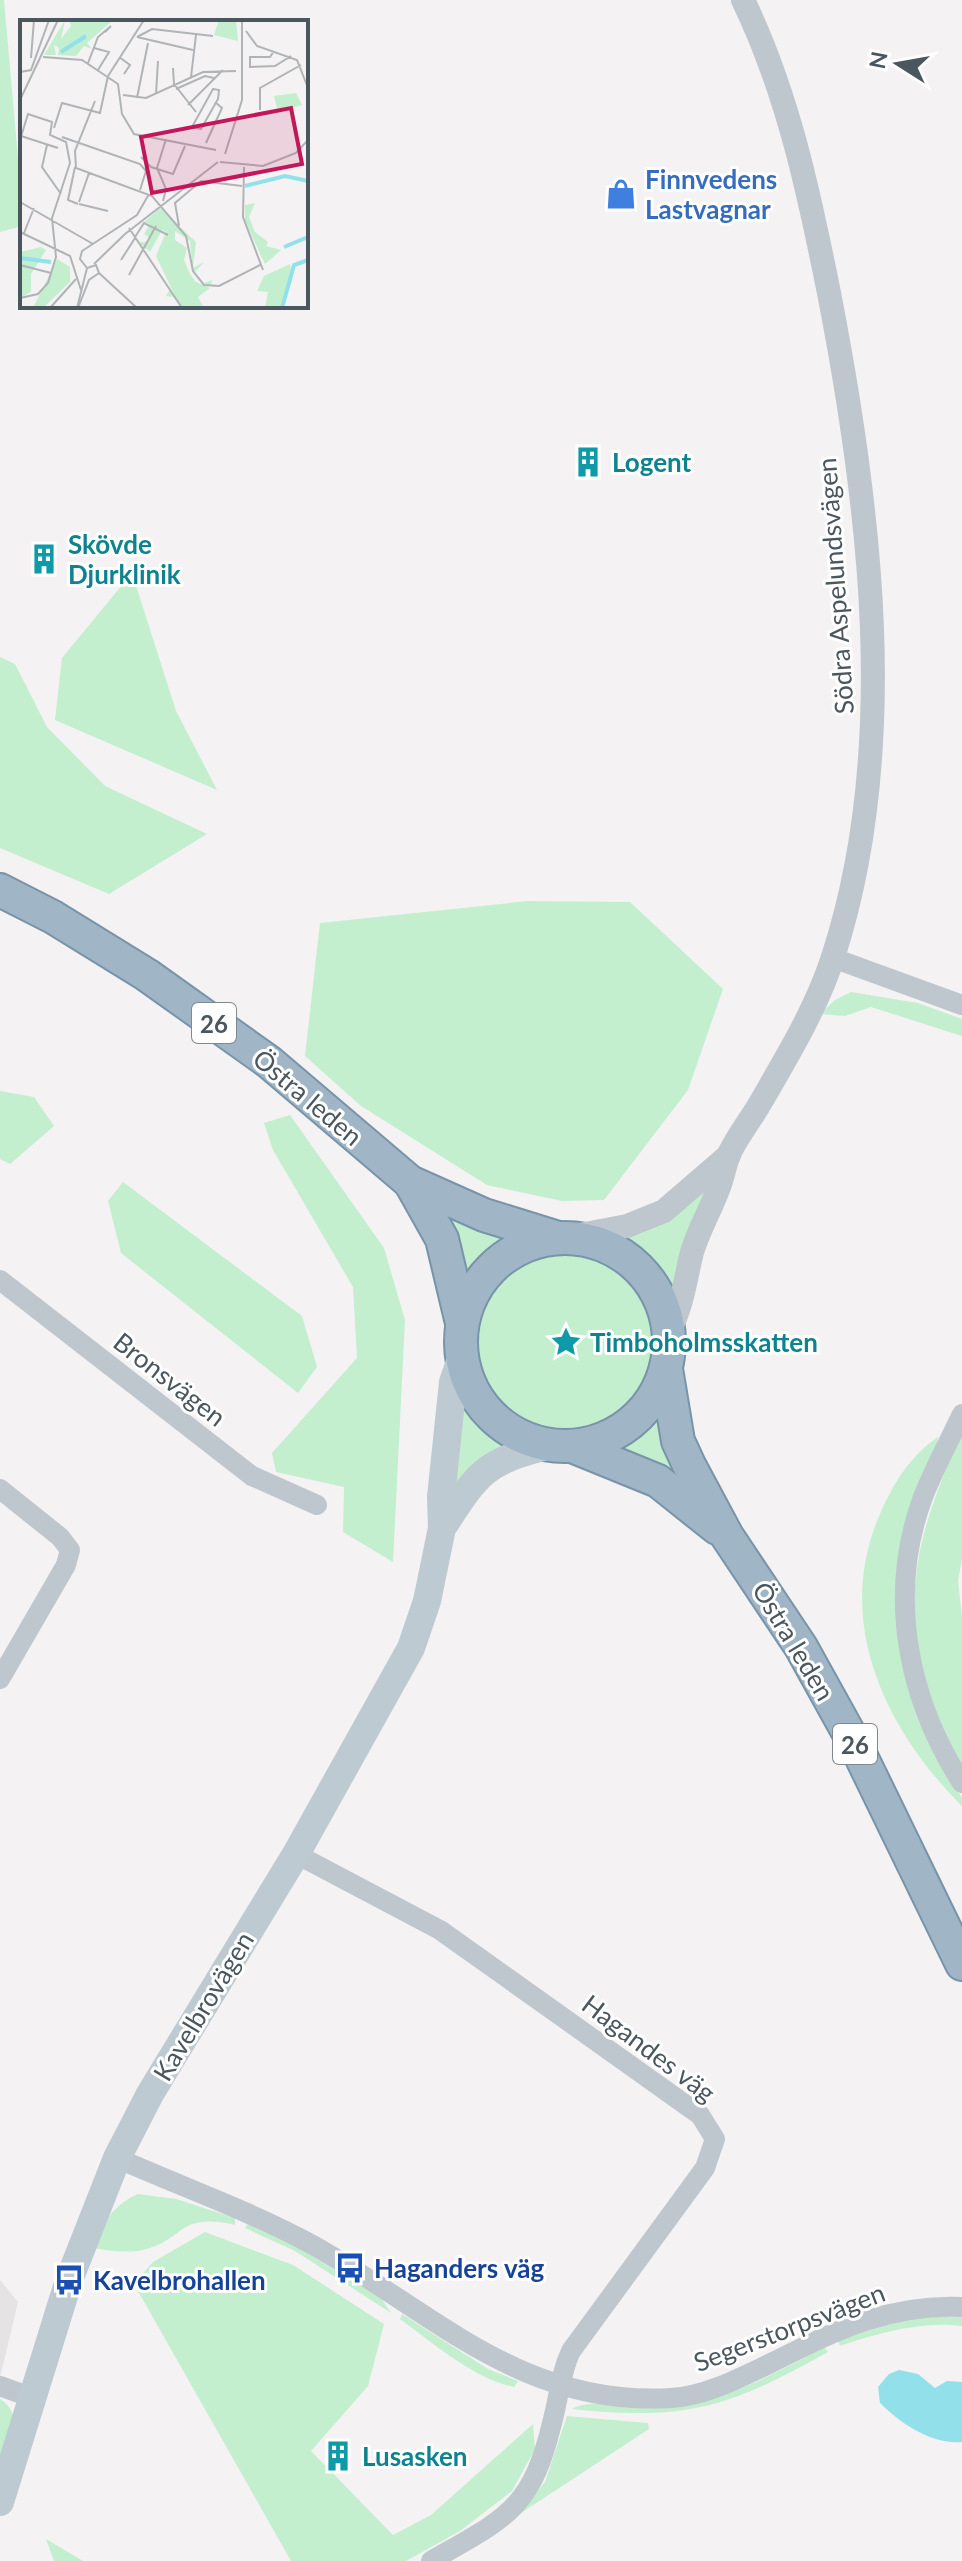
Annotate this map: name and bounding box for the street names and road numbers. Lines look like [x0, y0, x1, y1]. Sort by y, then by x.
street label: Södra Aspelundsvägen [810, 457, 860, 715]
road number: 26 [192, 1003, 236, 1043]
street label: Östra leden [247, 1042, 369, 1152]
street label: Bronsvägen [108, 1325, 232, 1433]
street label: Östra leden [746, 1576, 842, 1706]
road number: 26 [833, 1724, 877, 1764]
street label: Kavelbrovägen [146, 1926, 260, 2086]
street label: Hagandes väg [576, 1988, 722, 2108]
street label: Segerstorpsvägen [689, 2276, 889, 2378]

